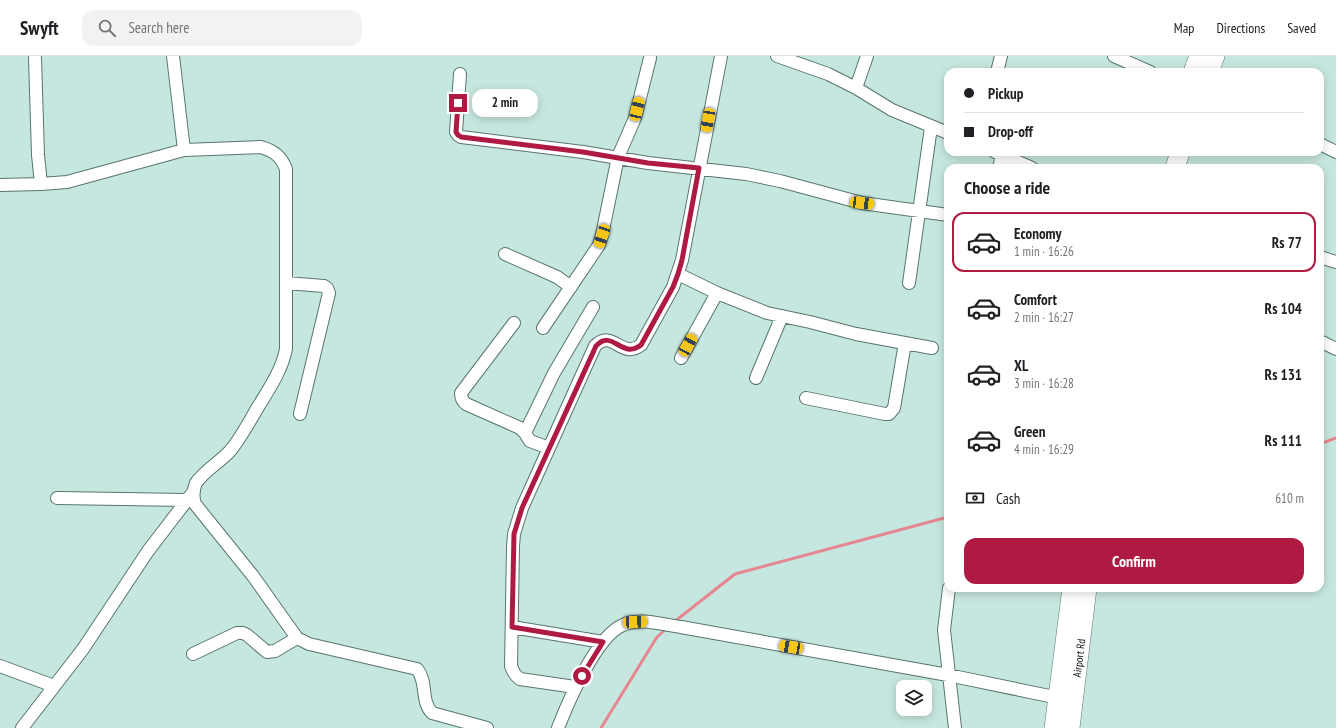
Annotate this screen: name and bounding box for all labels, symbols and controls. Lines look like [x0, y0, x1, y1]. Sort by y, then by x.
search box [82, 10, 362, 46]
text: Swyft [20, 16, 58, 40]
icon: search [96, 17, 118, 39]
text: Search here [128, 18, 189, 37]
text: Map [1174, 19, 1194, 37]
text: Directions [1216, 19, 1265, 37]
text: Saved [1287, 19, 1316, 37]
text: Pickup [988, 84, 1023, 103]
callout: 2 min [472, 89, 538, 117]
route end [449, 94, 467, 112]
text: 2 min [492, 94, 518, 111]
car [628, 96, 646, 122]
car [700, 107, 716, 133]
text: Drop-off [988, 122, 1033, 141]
text: Choose a ride [964, 176, 1050, 199]
car [849, 196, 875, 210]
car [592, 223, 612, 249]
icon: car [966, 224, 1002, 260]
text: Economy [1014, 224, 1062, 243]
text: Rs 77 [1272, 233, 1302, 252]
text: 1 min · 16:26 [1014, 243, 1074, 260]
icon: car [966, 290, 1002, 326]
text: Comfort [1014, 290, 1057, 309]
text: Rs 104 [1265, 299, 1302, 318]
text: 2 min · 16:27 [1014, 309, 1074, 326]
car [677, 332, 699, 358]
icon: car [966, 356, 1002, 392]
text: XL [1014, 356, 1028, 375]
text: Rs 131 [1265, 365, 1302, 384]
text: 3 min · 16:28 [1014, 375, 1074, 392]
icon: car [966, 422, 1002, 458]
text: Green [1014, 422, 1046, 441]
text: Rs 111 [1265, 431, 1302, 450]
text: 4 min · 16:29 [1014, 441, 1074, 458]
icon: cash [964, 487, 986, 509]
text: Cash [996, 489, 1020, 508]
text: 610 m [1275, 490, 1304, 507]
button: Confirm [964, 538, 1304, 584]
car [623, 616, 647, 628]
street label: Airport Rd [1070, 638, 1088, 678]
car [778, 639, 804, 655]
route start [573, 667, 591, 685]
map controls [896, 680, 932, 716]
button: layers [896, 680, 932, 716]

